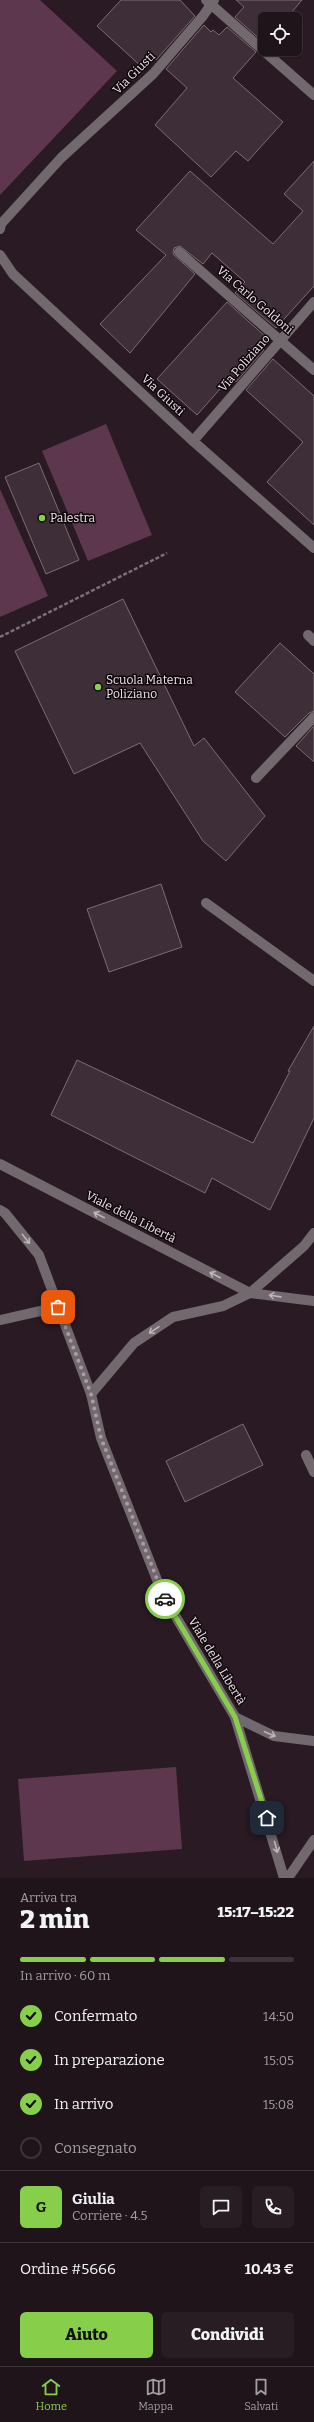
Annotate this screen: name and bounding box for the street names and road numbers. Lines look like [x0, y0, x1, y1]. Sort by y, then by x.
street label: Via Giusti [110, 49, 158, 97]
street label: Via Carlo Goldoni [214, 263, 296, 337]
street label: Via Poliziano [215, 331, 273, 394]
street label: Via Giusti [139, 372, 188, 419]
street label: Viale della Libertà [84, 1188, 179, 1246]
street label: Viale della Libertà [185, 1615, 249, 1707]

